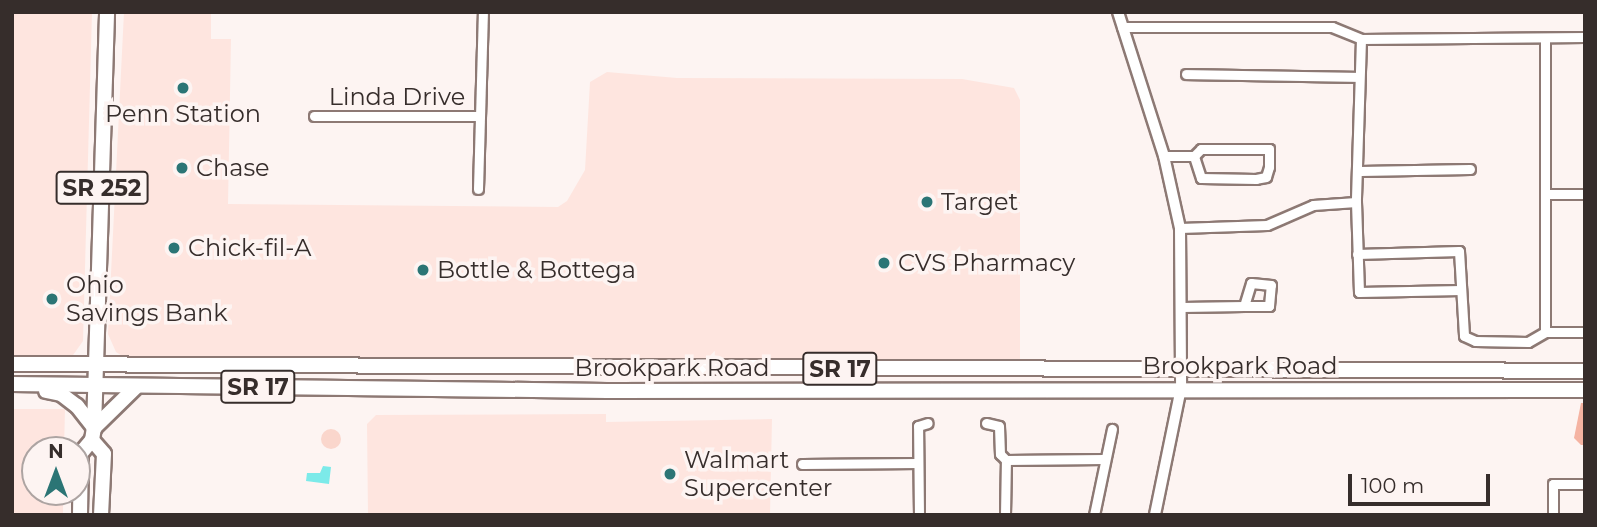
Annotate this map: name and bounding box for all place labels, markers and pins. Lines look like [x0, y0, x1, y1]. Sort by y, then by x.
marker: Penn Station [175, 80, 191, 96]
place label: Penn Station [105, 100, 261, 128]
place label: Chase [196, 154, 270, 182]
marker: Chase [174, 160, 190, 176]
place label: Target [941, 188, 1018, 216]
marker: Target [919, 194, 935, 210]
place label: Chick-fil-A [188, 234, 311, 262]
marker: Chick-fil-A [166, 240, 182, 256]
place label: CVS Pharmacy [898, 249, 1075, 277]
marker: CVS Pharmacy [876, 255, 892, 271]
place label: Bottle & Bottega [437, 256, 636, 284]
marker: Bottle & Bottega [415, 262, 431, 278]
place label: Ohio Savings Bank [66, 271, 228, 327]
marker: Ohio Savings Bank [44, 291, 60, 307]
place label: Walmart Supercenter [684, 446, 832, 502]
marker: Walmart Supercenter [662, 466, 678, 482]

